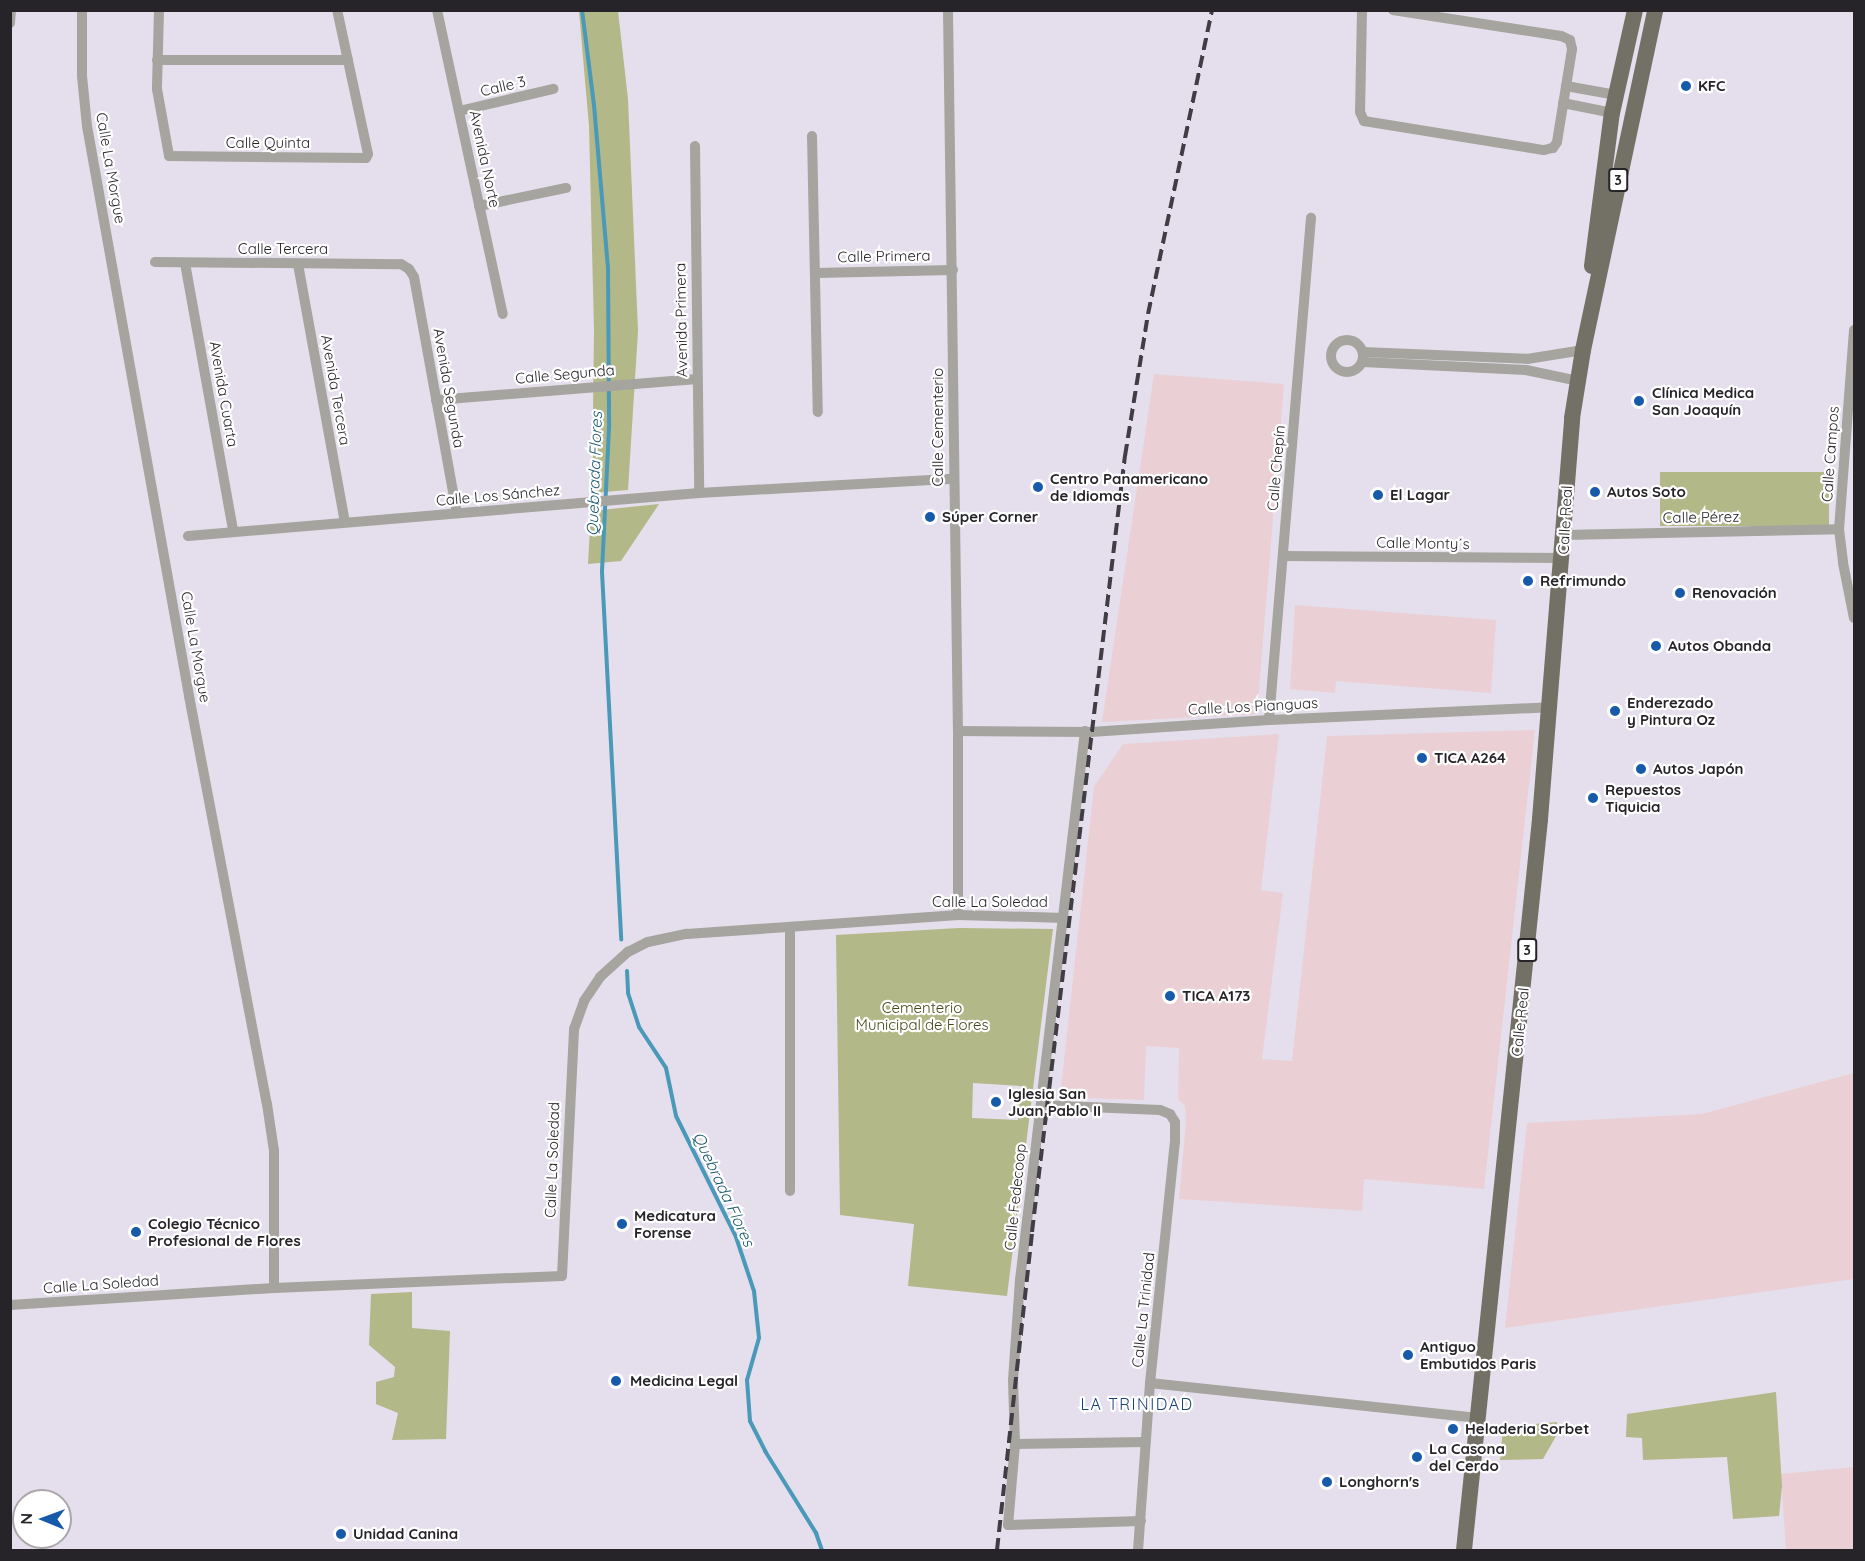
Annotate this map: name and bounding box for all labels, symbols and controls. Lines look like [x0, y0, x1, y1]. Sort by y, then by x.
street label: Calle 3 [479, 72, 527, 100]
place label: KFC [1698, 77, 1726, 95]
marker: KFC [1679, 79, 1693, 93]
street label: Avenida Norte [466, 109, 504, 209]
street label: Calle La Morgue [92, 111, 130, 225]
street label: Calle Quinta [226, 134, 310, 152]
road number: 3 [1608, 169, 1628, 191]
street label: Calle Tercera [238, 240, 328, 258]
street label: Calle Primera [837, 246, 931, 266]
street label: Avenida Primera [671, 263, 691, 377]
street label: Avenida Segunda [430, 327, 468, 449]
street label: Avenida Tercera [317, 333, 355, 447]
street label: Avenida Cuarta [206, 340, 242, 448]
street label: Calle Segunda [515, 361, 615, 387]
street label: Calle Cementerio [929, 368, 947, 486]
place label: Clínica Medica San Joaquín [1652, 383, 1754, 418]
marker: Clínica Medica San Joaquín [1630, 392, 1648, 410]
street label: Calle Campos [1818, 406, 1842, 502]
water label: Quebrada Flores [582, 412, 606, 536]
street label: Calle Chepín [1263, 424, 1289, 512]
place label: Centro Panamericano de Idiomas [1050, 469, 1208, 504]
marker: Centro Panamericano de Idiomas [1031, 480, 1045, 494]
street label: Calle Los Sánchez [435, 481, 561, 509]
place label: Autos Soto [1607, 483, 1686, 501]
street label: Calle Real [1554, 485, 1576, 555]
marker: Autos Soto [1588, 485, 1602, 499]
place label: El Lagar [1390, 486, 1450, 504]
marker: El Lagar [1371, 488, 1385, 502]
street label: Calle Pérez [1663, 507, 1739, 527]
place label: Súper Corner [942, 508, 1038, 526]
marker: Súper Corner [923, 510, 937, 524]
street label: Calle Monty´s [1376, 533, 1470, 553]
place label: Refrimundo [1540, 572, 1626, 590]
marker: Refrimundo [1521, 574, 1535, 588]
place label: Renovación [1692, 584, 1777, 602]
marker: Renovación [1673, 586, 1687, 600]
street label: Calle La Morgue [177, 590, 215, 704]
place label: Autos Obanda [1668, 637, 1771, 655]
marker: Autos Obanda [1649, 639, 1663, 653]
place label: Enderezado y Pintura Oz [1627, 693, 1715, 728]
street label: Calle Los Pianguas [1188, 694, 1318, 718]
marker: Enderezado y Pintura Oz [1608, 704, 1622, 718]
place label: TICA A264 [1434, 749, 1506, 767]
marker: TICA A264 [1415, 751, 1429, 765]
place label: Autos Japón [1653, 760, 1744, 778]
marker: Autos Japón [1634, 762, 1648, 776]
place label: Repuestos Tiquicia [1605, 780, 1681, 815]
marker: Repuestos Tiquicia [1586, 791, 1600, 805]
street label: Calle La Soledad [932, 893, 1048, 911]
road number: 3 [1516, 939, 1538, 961]
place label: TICA A173 [1182, 987, 1250, 1005]
street label: Calle Real [1507, 987, 1533, 1057]
marker: TICA A173 [1163, 989, 1177, 1003]
park label: Cementerio Municipal de Flores [856, 998, 988, 1033]
place label: Iglesia San Juan Pablo II [1008, 1084, 1101, 1119]
marker: Iglesia San Juan Pablo II [989, 1095, 1003, 1109]
street label: Calle La Soledad [541, 1102, 563, 1218]
water label: Quebrada Flores [689, 1129, 759, 1249]
street label: Calle Fedecoop [1000, 1143, 1030, 1251]
place label: Medicatura Forense [634, 1206, 716, 1241]
place label: Colegio Técnico Profesional de Flores [148, 1214, 301, 1249]
marker: Medicatura Forense [615, 1217, 629, 1231]
marker: Colegio Técnico Profesional de Flores [129, 1225, 143, 1239]
street label: Calle La Trinidad [1128, 1252, 1158, 1368]
street label: Calle La Soledad [43, 1271, 159, 1297]
place label: Antiguo Embutidos Paris [1420, 1337, 1536, 1372]
marker: Antiguo Embutidos Paris [1401, 1348, 1415, 1362]
marker: Medicina Legal [607, 1372, 625, 1390]
place label: Medicina Legal [630, 1372, 738, 1390]
district label: LA TRINIDAD [1080, 1394, 1194, 1414]
place label: Heladeria Sorbet [1465, 1420, 1589, 1438]
marker: Heladeria Sorbet [1446, 1422, 1460, 1436]
place label: La Casona del Cerdo [1429, 1439, 1505, 1474]
marker: La Casona del Cerdo [1410, 1450, 1424, 1464]
place label: Longhorn's [1339, 1473, 1419, 1491]
marker: Longhorn's [1320, 1475, 1334, 1489]
north arrow [12, 1489, 72, 1549]
text: N [16, 1513, 36, 1525]
place label: Unidad Canina [353, 1525, 458, 1543]
marker: Unidad Canina [334, 1527, 348, 1541]

